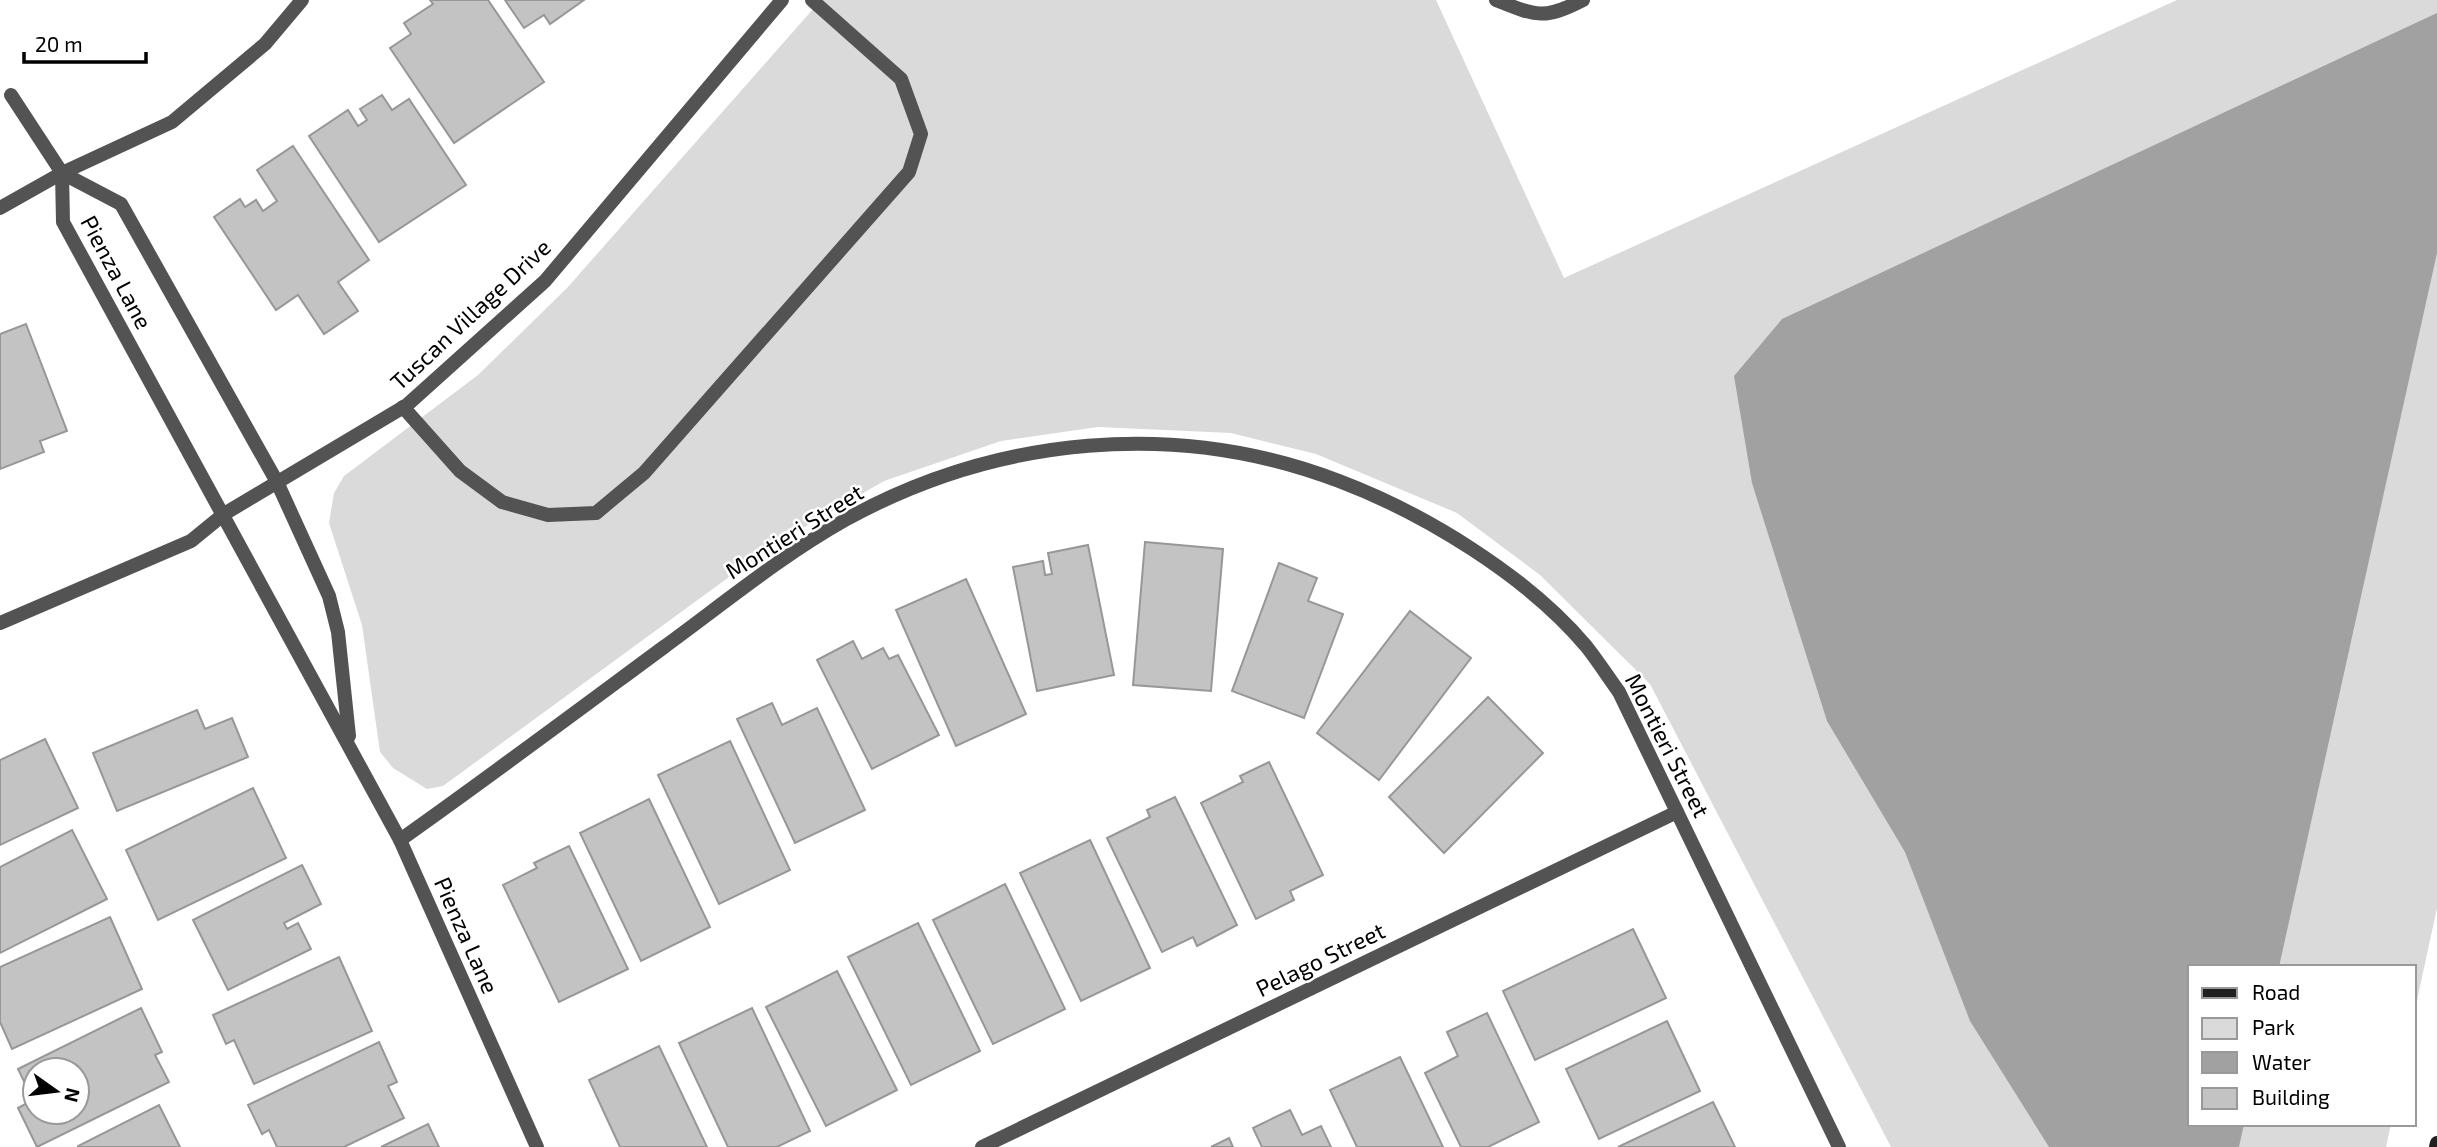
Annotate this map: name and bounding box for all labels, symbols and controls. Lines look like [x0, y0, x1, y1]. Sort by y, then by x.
scale bar [24, 21, 147, 65]
text: 20 m [35, 31, 83, 56]
street label: Pienza Lane [75, 210, 159, 334]
street label: Tuscan Village Drive [384, 233, 556, 395]
street label: Montieri Street [720, 477, 868, 585]
street label: Montieri Street [1620, 669, 1716, 822]
street label: Pienza Lane [429, 872, 505, 998]
street label: Pelago Street [1251, 916, 1389, 1002]
legend [2188, 965, 2416, 1126]
text: Road [2252, 979, 2300, 1004]
text: Park [2252, 1014, 2295, 1039]
text: Water [2252, 1049, 2311, 1074]
north arrow [21, 1056, 91, 1126]
text: Building [2252, 1084, 2330, 1109]
text: N [60, 1086, 86, 1105]

